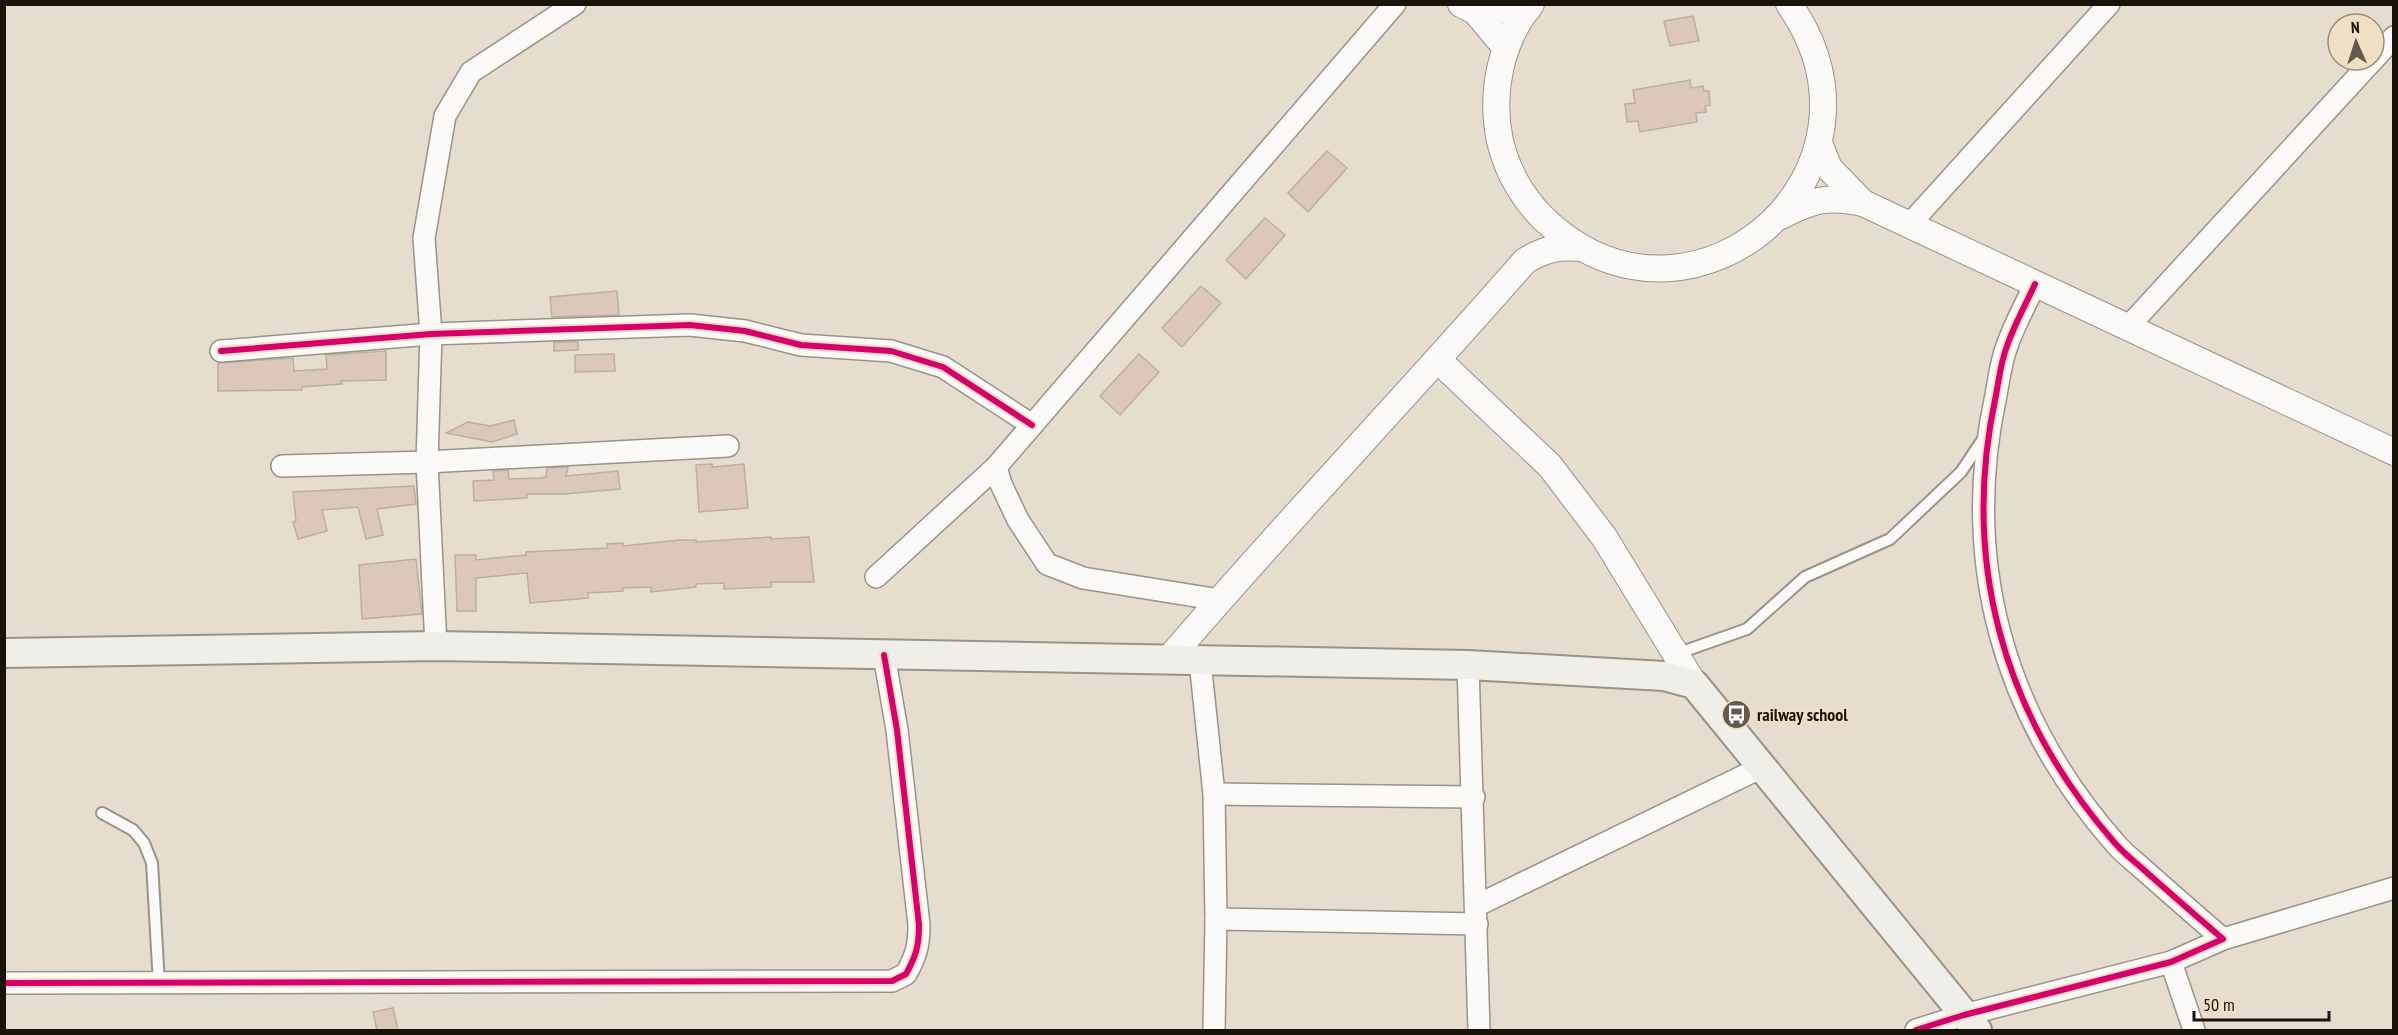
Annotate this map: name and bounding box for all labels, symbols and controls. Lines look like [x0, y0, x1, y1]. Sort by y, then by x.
north arrow [2326, 12, 2386, 72]
text: N [2350, 17, 2360, 37]
bus stop icon: railway school [1720, 699, 1752, 731]
place label: railway school [1757, 703, 1848, 726]
scale bar [2194, 984, 2329, 1022]
text: 50 m [2203, 993, 2235, 1016]

